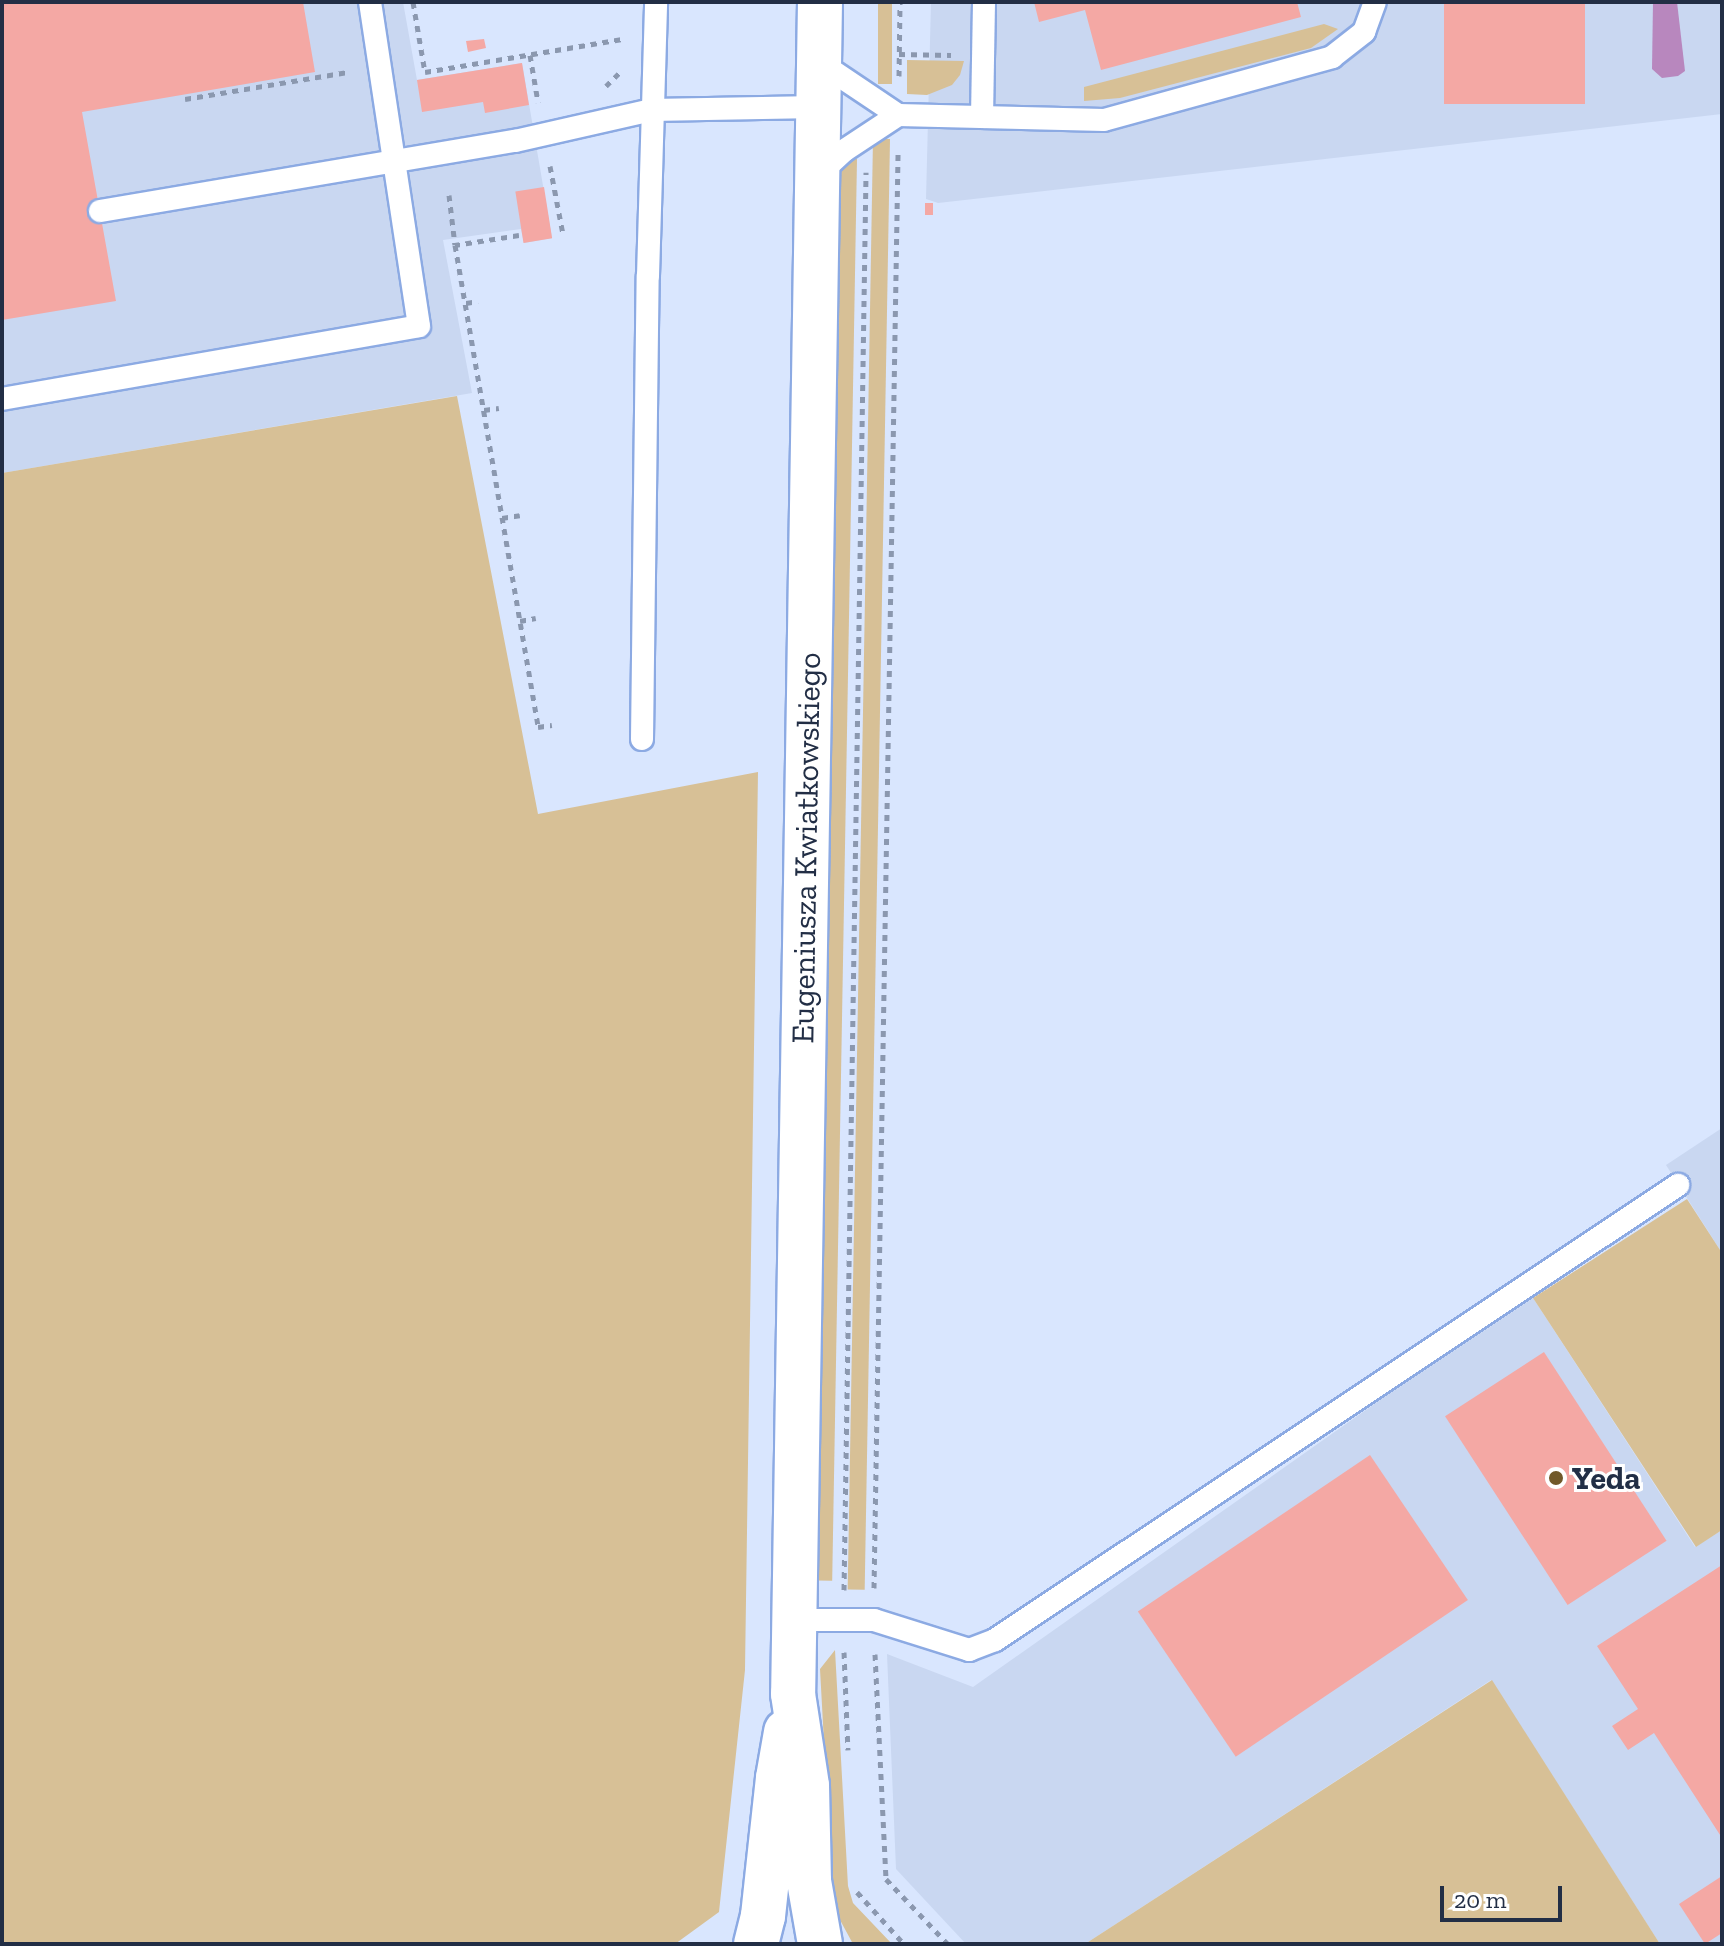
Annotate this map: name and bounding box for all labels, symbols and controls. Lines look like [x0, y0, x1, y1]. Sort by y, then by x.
street label: Eugeniusza Kwiatkowskiego [783, 652, 829, 1044]
place label: Yeda [1572, 1459, 1640, 1497]
marker: Yeda [1547, 1469, 1565, 1487]
scale bar [1444, 1870, 1566, 1920]
text: 20 m [1454, 1885, 1506, 1914]

